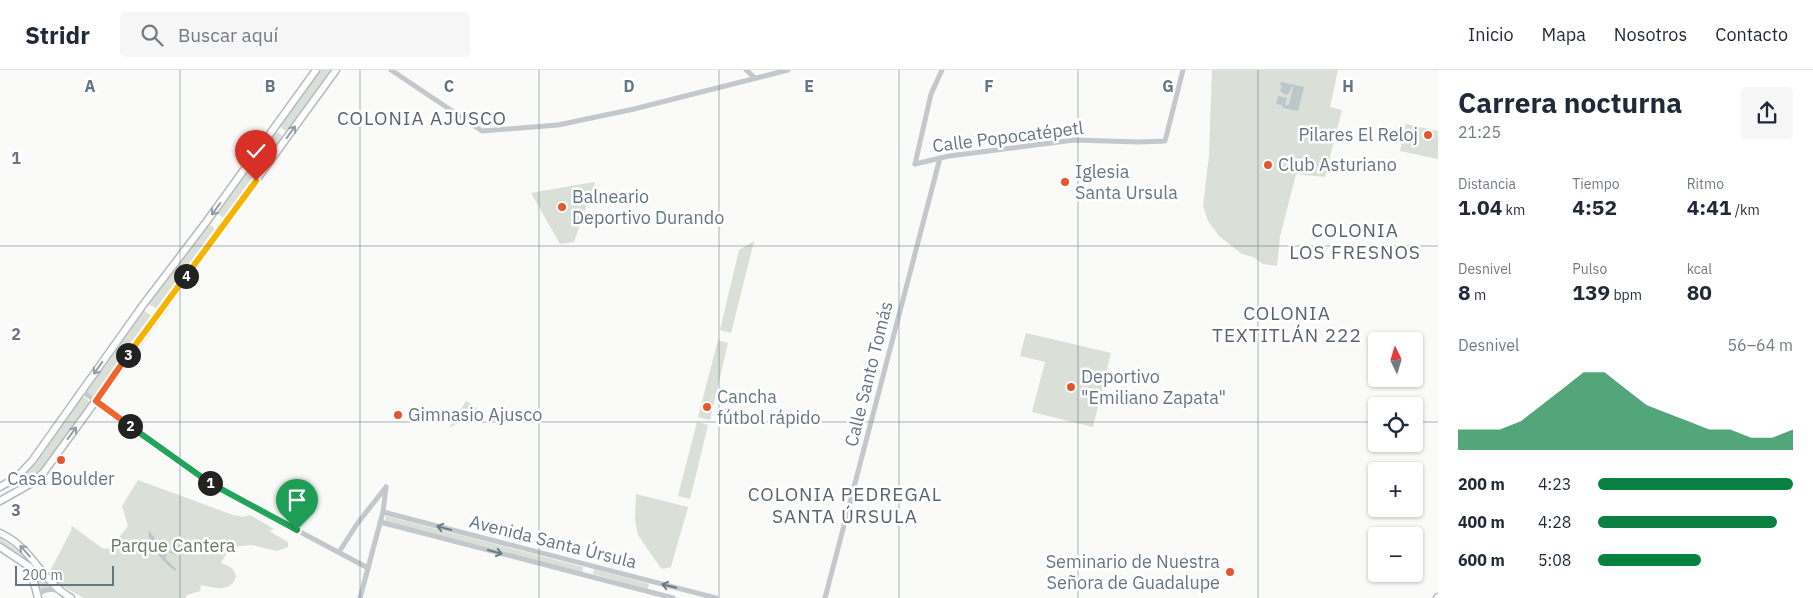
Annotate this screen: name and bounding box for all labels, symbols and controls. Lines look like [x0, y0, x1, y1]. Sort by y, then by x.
search box [120, 12, 470, 57]
text: Stridr [25, 19, 90, 51]
icon: search [138, 21, 166, 49]
text: Buscar aquí [178, 23, 278, 47]
text: Inicio [1468, 23, 1514, 46]
text: Mapa [1542, 23, 1586, 46]
text: Nosotros [1614, 23, 1687, 46]
text: Contacto [1715, 23, 1788, 46]
text: A [85, 76, 96, 96]
text: B [265, 76, 276, 96]
text: C [444, 76, 454, 96]
text: D [623, 76, 635, 96]
text: E [804, 76, 814, 96]
text: F [984, 76, 994, 96]
text: G [1162, 76, 1174, 96]
text: H [1342, 76, 1354, 96]
text: Carrera nocturna [1458, 84, 1682, 121]
button: share [1741, 87, 1793, 139]
district label: COLONIA AJUSCO [337, 106, 507, 130]
street label: Calle Popocatépetl [931, 116, 1085, 157]
text: 21:25 [1458, 122, 1501, 142]
place label: Pilares El Reloj [1298, 123, 1418, 146]
one-way arrow [286, 126, 297, 139]
marker: Pilares El Reloj [1422, 129, 1434, 141]
pin [235, 130, 277, 181]
icon: check [242, 137, 270, 165]
text: 1 [11, 148, 21, 168]
place label: Club Asturiano [1278, 153, 1397, 176]
marker: Club Asturiano [1262, 159, 1274, 171]
place label: Iglesia Santa Ursula [1075, 160, 1178, 204]
text: Distancia [1458, 175, 1516, 193]
text: Tiempo [1572, 175, 1620, 193]
text: Ritmo [1687, 175, 1724, 193]
marker: Iglesia Santa Ursula [1059, 176, 1071, 188]
place label: Balneario Deportivo Durando [572, 185, 724, 229]
text: 1.04 [1458, 193, 1502, 221]
text: 4:52 [1572, 193, 1617, 221]
text: 4:41 [1687, 193, 1731, 221]
marker: Balneario Deportivo Durando [556, 201, 568, 213]
text: km [1502, 201, 1525, 219]
text: /km [1731, 201, 1760, 219]
one-way arrow [210, 202, 221, 215]
district label: COLONIA LOS FRESNOS [1289, 218, 1421, 264]
text: Desnivel [1458, 260, 1512, 278]
text: Pulso [1572, 260, 1607, 278]
text: kcal [1687, 260, 1712, 278]
pin: 4 [174, 264, 198, 288]
text: 4 [182, 267, 191, 285]
text: 8 [1458, 278, 1471, 306]
text: 139 [1572, 278, 1610, 306]
text: 80 [1687, 278, 1712, 306]
text: m [1471, 286, 1486, 304]
text: bpm [1610, 286, 1642, 304]
street label: Calle Santo Tomás [839, 299, 898, 449]
district label: COLONIA TEXTITLÁN 222 [1212, 301, 1362, 347]
text: 2 [11, 324, 21, 344]
north arrow [1368, 332, 1422, 388]
map controls [1368, 332, 1423, 582]
text: Desnivel [1458, 335, 1519, 355]
text: 56–64 m [1727, 335, 1793, 355]
pin: 3 [116, 342, 140, 368]
text: 3 [124, 346, 133, 364]
one-way arrow [93, 361, 103, 375]
place label: Deportivo "Emiliano Zapata" [1081, 365, 1226, 409]
marker: Deportivo "Emiliano Zapata" [1065, 381, 1077, 393]
place label: Cancha fútbol rápido [717, 385, 821, 429]
button: locate [1368, 397, 1423, 452]
marker: Cancha fútbol rápido [701, 401, 713, 413]
place label: Gimnasio Ajusco [408, 403, 542, 426]
marker: Gimnasio Ajusco [392, 409, 404, 421]
pin: 2 [118, 414, 142, 438]
text: 2 [126, 417, 135, 435]
one-way arrow [67, 426, 77, 440]
marker: Casa Boulder [55, 454, 67, 466]
button: + [1368, 462, 1423, 517]
place label: Casa Boulder [7, 467, 115, 490]
pin: 1 [198, 470, 222, 496]
text: 1 [206, 474, 215, 492]
text: 200 m [1458, 474, 1505, 494]
text: 4:23 [1538, 474, 1571, 494]
pin [276, 479, 318, 530]
district label: COLONIA PEDREGAL SANTA ÚRSULA [748, 482, 942, 528]
icon: arrive [283, 486, 311, 514]
text: 3 [11, 500, 21, 520]
street label: Avenida Santa Úrsula [467, 510, 640, 574]
text: 400 m [1458, 512, 1505, 532]
text: 4:28 [1538, 512, 1571, 532]
one-way arrow [436, 523, 452, 532]
button: − [1368, 527, 1423, 582]
park label: Parque Cantera [111, 534, 236, 557]
one-way arrow [19, 544, 31, 557]
one-way arrow [487, 548, 503, 558]
place label: Seminario de Nuestra Señora de Guadalupe [1046, 550, 1220, 594]
text: 600 m [1458, 550, 1505, 570]
text: 5:08 [1538, 550, 1571, 570]
scale bar [15, 563, 114, 586]
text: 200 m [22, 566, 63, 584]
marker: Seminario de Nuestra Señora de Guadalupe [1224, 566, 1236, 578]
one-way arrow [661, 581, 677, 590]

